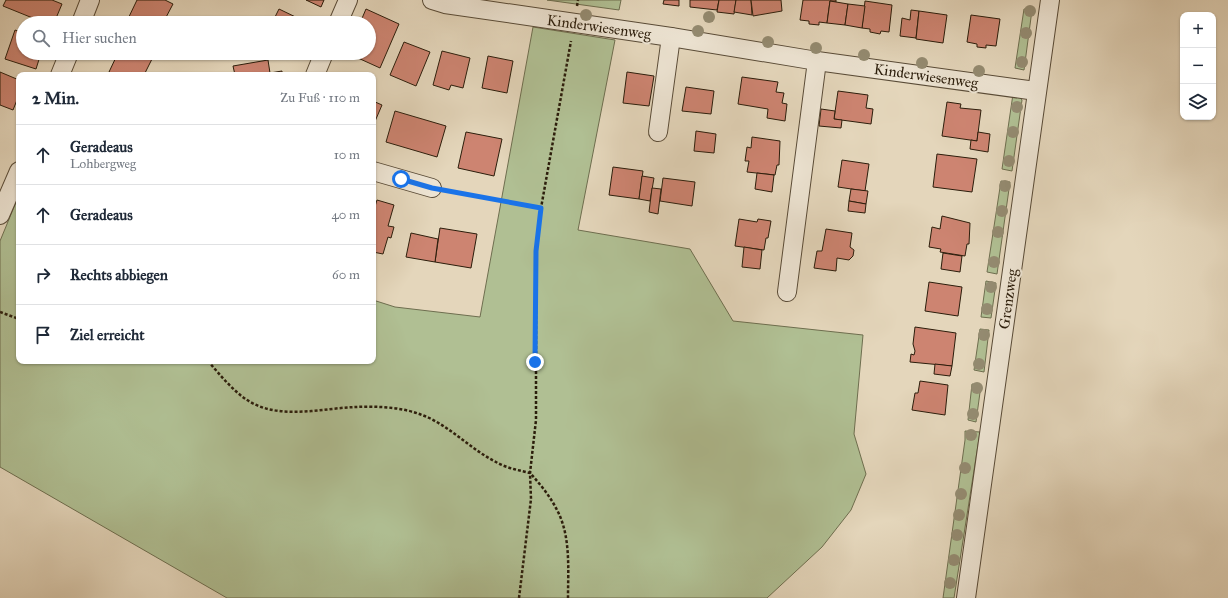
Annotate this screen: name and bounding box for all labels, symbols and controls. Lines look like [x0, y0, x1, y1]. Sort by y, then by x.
street label: Kinderwiesenweg [546, 11, 653, 43]
map controls [1180, 12, 1216, 120]
button: + [1180, 12, 1216, 48]
search box [16, 16, 376, 60]
icon: search [30, 27, 52, 49]
text: Hier suchen [62, 29, 137, 47]
button: − [1180, 48, 1216, 84]
street label: Kinderwiesenweg [873, 60, 980, 92]
button: layers [1180, 84, 1216, 120]
text: 2 Min. [32, 88, 79, 109]
text: Zu Fuß · 110 m [280, 90, 360, 106]
text: Geradeaus [70, 138, 133, 156]
icon: ahead [32, 144, 54, 166]
text: 10 m [334, 147, 360, 163]
text: Lohbergweg [70, 156, 136, 172]
route start [392, 170, 410, 188]
icon: ahead [32, 204, 54, 226]
text: Geradeaus [70, 206, 133, 224]
text: 40 m [331, 207, 360, 223]
icon: right [32, 264, 54, 286]
text: Rechts abbiegen [70, 266, 168, 284]
text: 60 m [332, 267, 360, 283]
street label: Grenzweg [995, 267, 1021, 330]
icon: arrive [32, 324, 54, 346]
text: Ziel erreicht [70, 326, 145, 344]
route end [526, 353, 544, 371]

